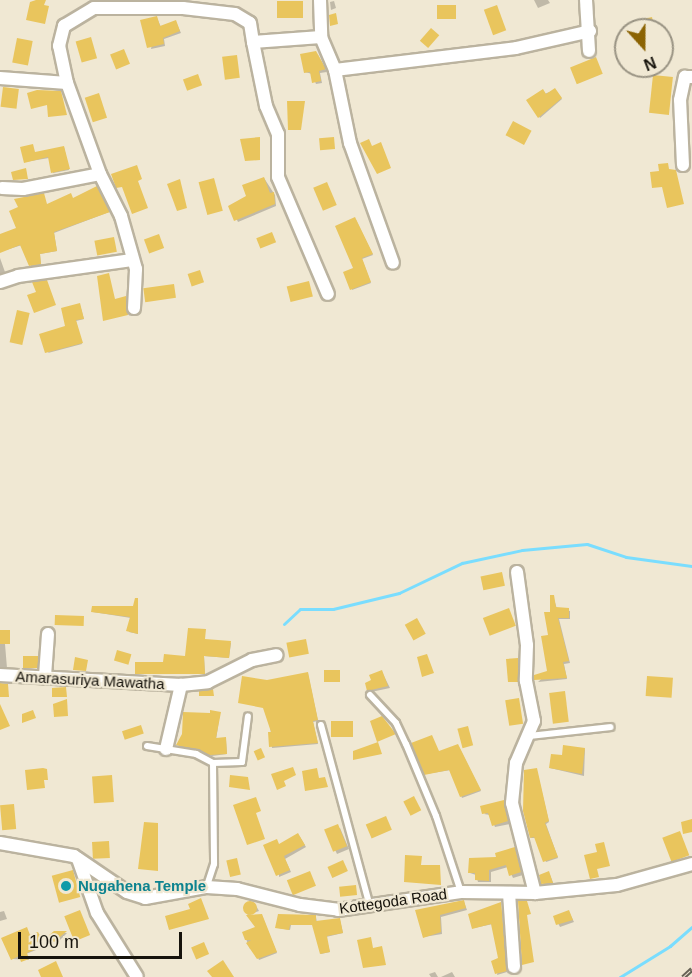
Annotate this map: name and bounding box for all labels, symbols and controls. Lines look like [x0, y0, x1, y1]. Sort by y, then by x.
north arrow [614, 18, 674, 78]
text: N [641, 53, 658, 73]
street label: Amarasuriya Mawatha [15, 667, 165, 693]
place label: Nugahena Temple [78, 877, 206, 895]
marker: Nugahena Temple [59, 879, 73, 893]
street label: Kottegoda Road [338, 885, 448, 917]
scale bar [21, 920, 184, 958]
text: 100 m [29, 932, 79, 952]

